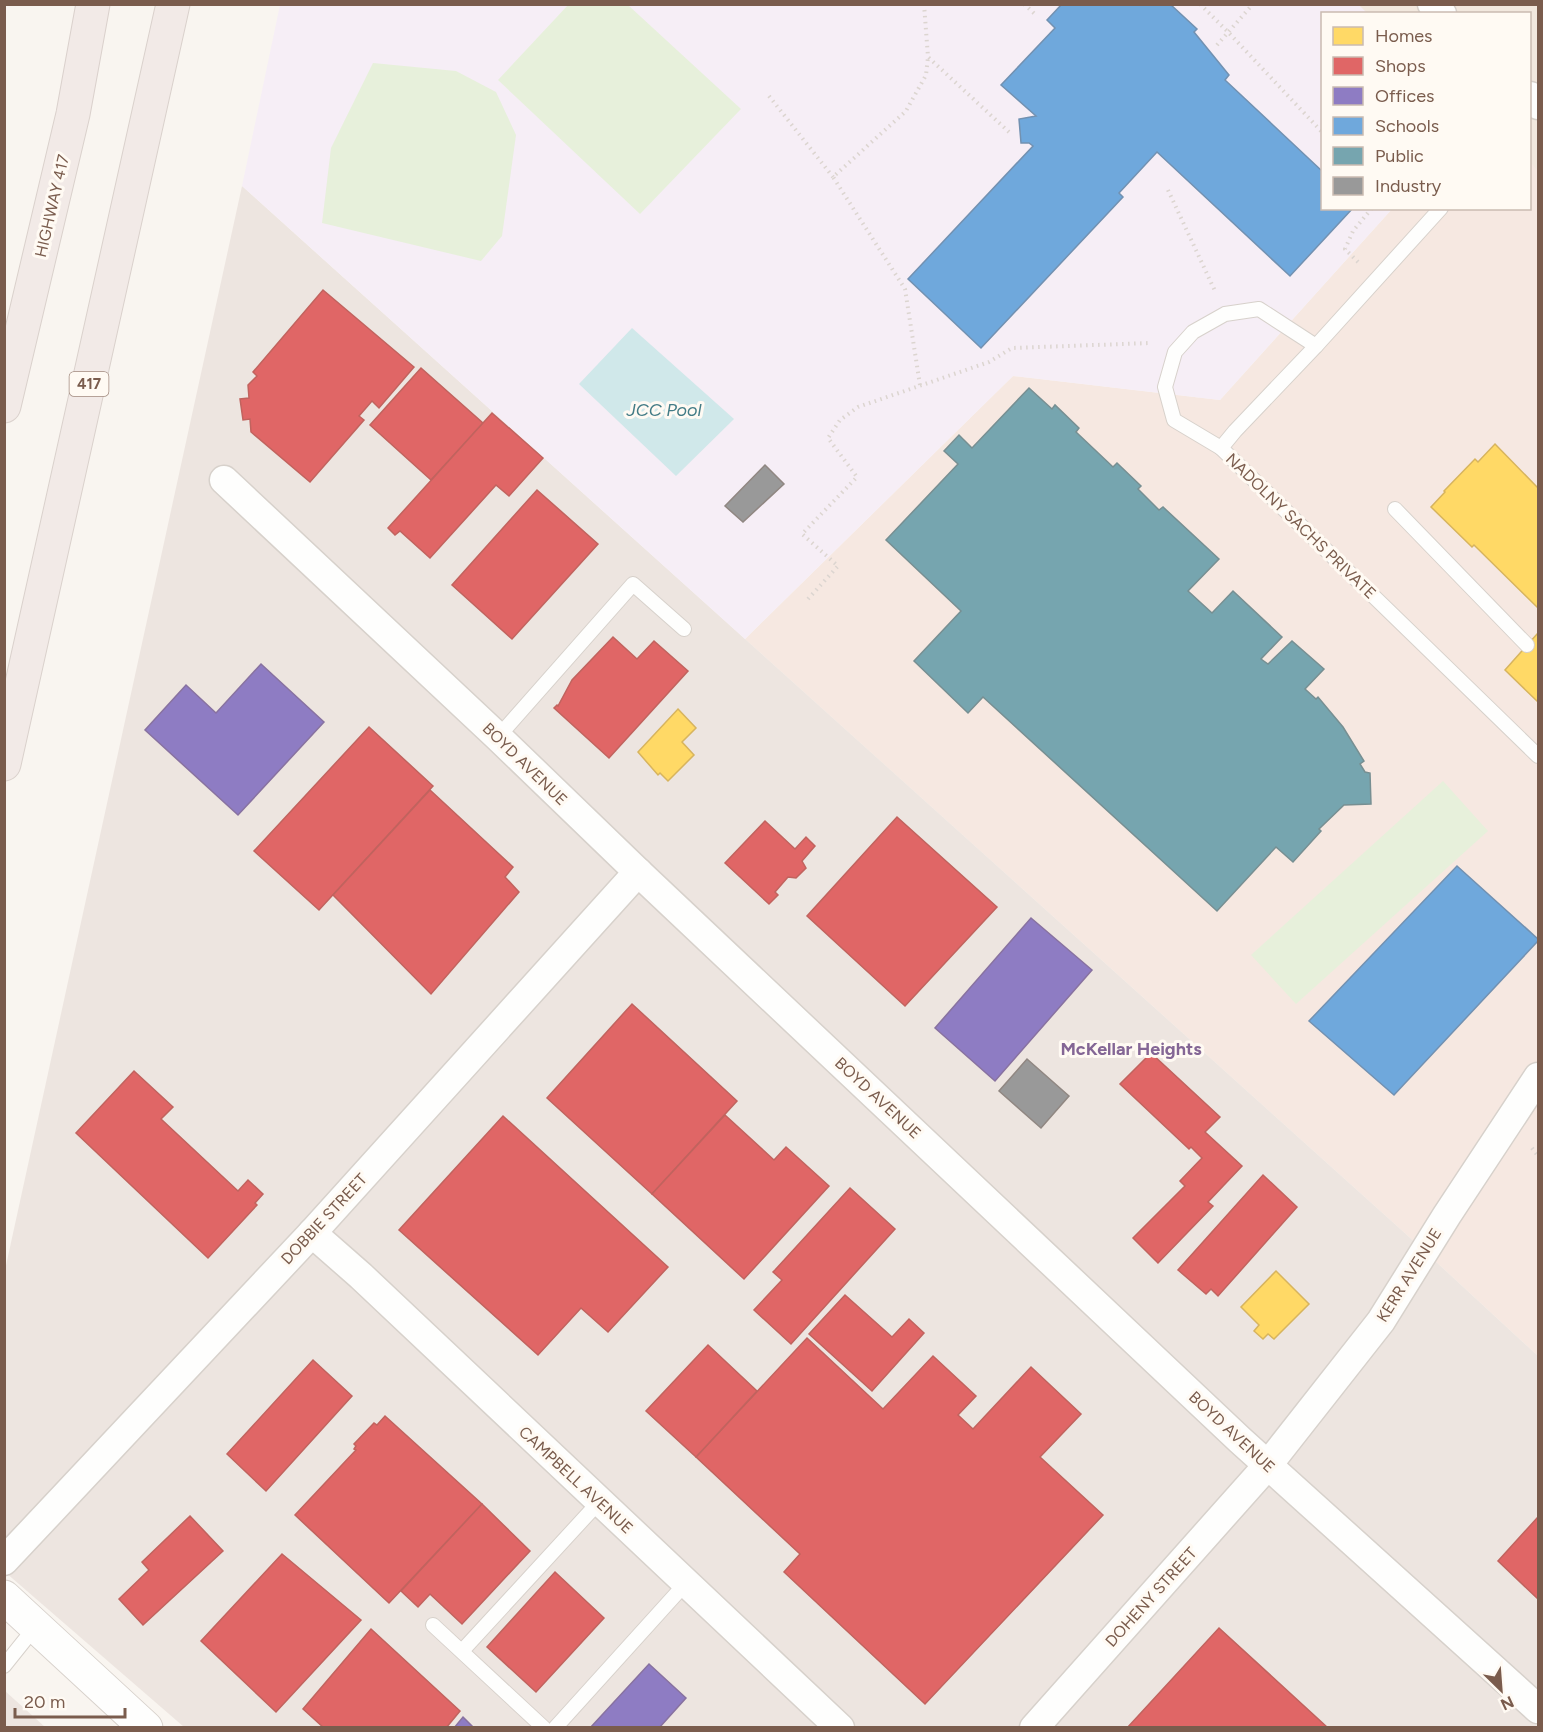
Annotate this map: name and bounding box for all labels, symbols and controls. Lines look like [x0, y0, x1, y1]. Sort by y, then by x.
legend [1321, 12, 1531, 210]
text: Homes [1375, 25, 1433, 47]
text: Shops [1375, 55, 1426, 77]
text: Offices [1375, 85, 1434, 107]
text: Schools [1375, 115, 1439, 137]
text: Public [1375, 145, 1424, 167]
street label: HIGHWAY 417 [31, 152, 73, 259]
text: Industry [1375, 175, 1442, 197]
road number: 417 [70, 372, 109, 396]
water label: JCC Pool [626, 399, 702, 421]
street label: NADOLNY SACHS PRIVATE [1222, 449, 1380, 603]
street label: BOYD AVENUE [479, 719, 571, 809]
district label: McKellar Heights [1060, 1038, 1202, 1060]
street label: BOYD AVENUE [831, 1053, 925, 1143]
street label: DOBBIE STREET [277, 1170, 371, 1268]
street label: KERR AVENUE [1373, 1225, 1445, 1325]
street label: BOYD AVENUE [1185, 1387, 1279, 1477]
street label: CAMPBELL AVENUE [515, 1422, 637, 1538]
street label: DOHENY STREET [1101, 1543, 1201, 1651]
north arrow [1471, 1660, 1531, 1720]
scale bar [15, 1681, 124, 1719]
text: 20 m [24, 1691, 65, 1713]
text: N [1498, 1692, 1517, 1714]

